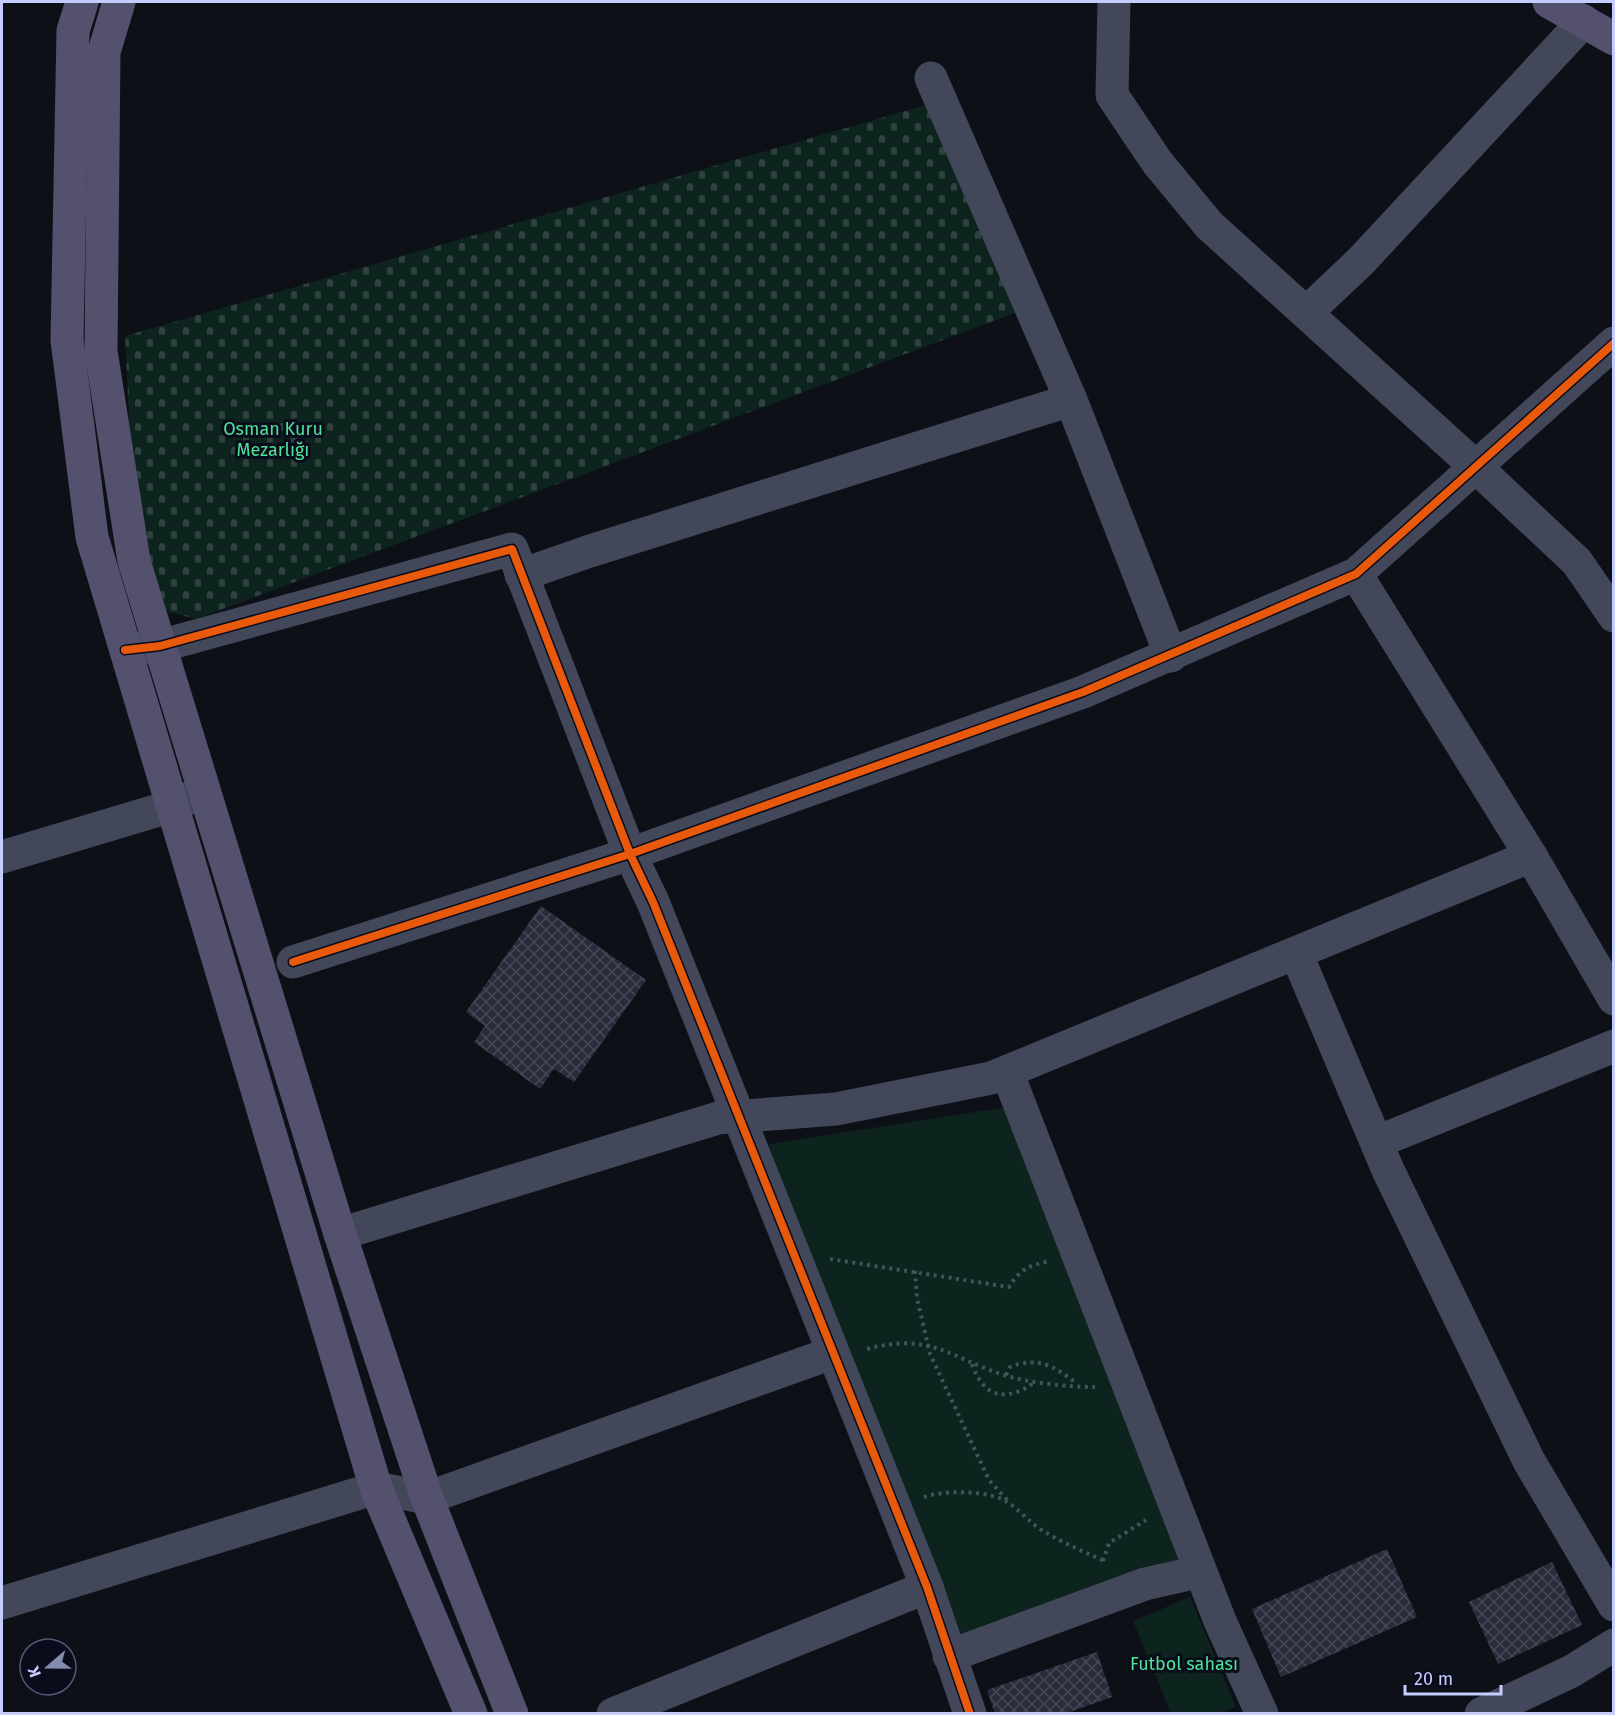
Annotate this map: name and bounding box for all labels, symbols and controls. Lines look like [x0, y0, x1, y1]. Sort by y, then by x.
park label: Osman Kuru Mezarlığı [223, 418, 323, 461]
north arrow [18, 1637, 78, 1697]
park label: Futbol sahası [1130, 1653, 1238, 1675]
scale bar [1405, 1658, 1501, 1696]
text: K [23, 1663, 45, 1680]
text: 20 m [1414, 1668, 1453, 1690]

